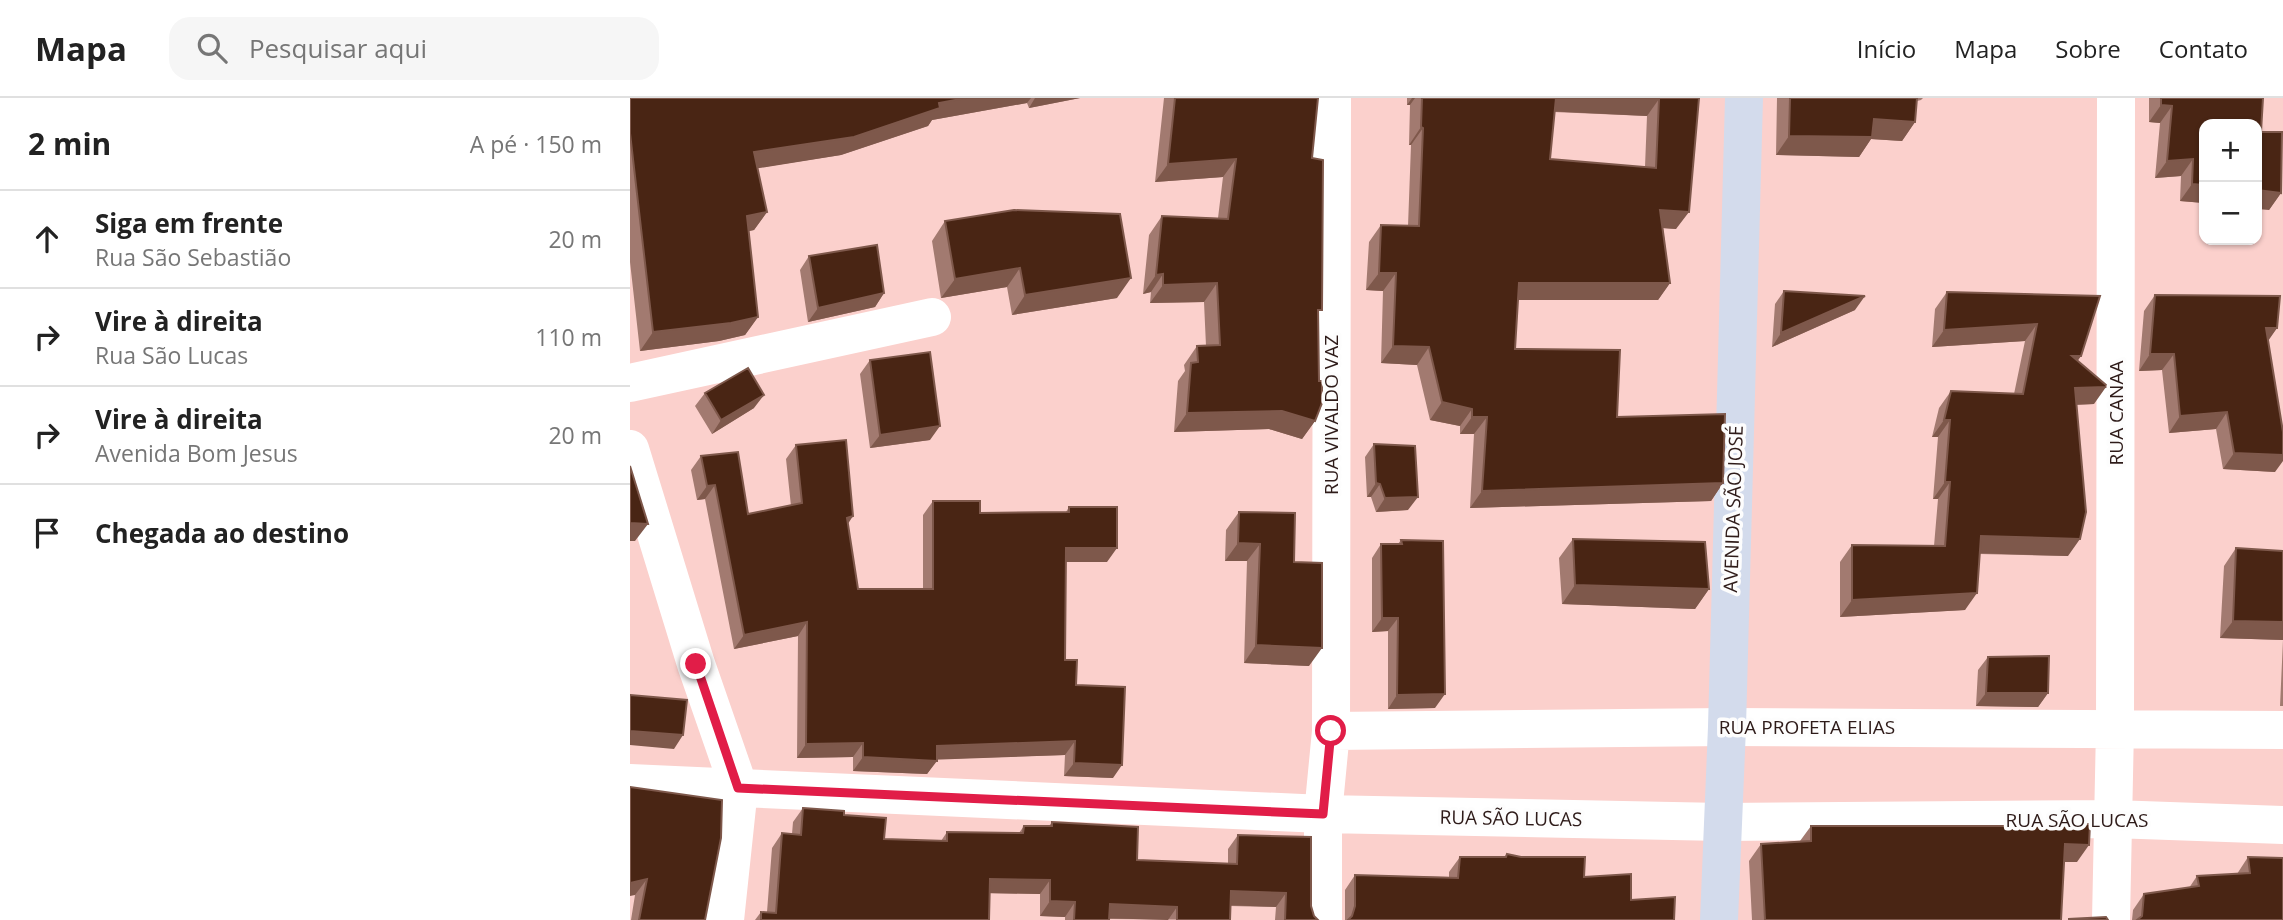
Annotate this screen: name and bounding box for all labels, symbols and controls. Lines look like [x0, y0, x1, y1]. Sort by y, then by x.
search box [169, 17, 659, 80]
text: Mapa [35, 26, 127, 71]
icon: search [193, 29, 231, 67]
text: Pesquisar aqui [249, 30, 427, 66]
text: Início [1857, 32, 1916, 65]
text: Mapa [1954, 32, 2017, 65]
text: Sobre [2055, 32, 2121, 65]
text: Contato [2159, 32, 2248, 65]
map controls [2199, 119, 2262, 245]
button: + [2199, 119, 2262, 182]
text: 2 min [28, 123, 111, 164]
text: A pé · 150 m [470, 128, 602, 160]
button: − [2199, 182, 2262, 245]
text: Siga em frente [95, 205, 283, 241]
icon: ahead [28, 220, 66, 258]
text: 20 m [548, 223, 602, 255]
text: Rua São Sebastião [95, 241, 291, 273]
text: Vire à direita [95, 303, 263, 339]
icon: right [28, 318, 66, 356]
text: 110 m [535, 321, 602, 353]
street label: RUA VIVALDO VAZ [1318, 335, 1344, 495]
text: Rua São Lucas [95, 339, 248, 371]
street label: RUA CANAA [2103, 361, 2129, 465]
text: Vire à direita [95, 401, 263, 437]
icon: right [28, 416, 66, 454]
text: 20 m [548, 419, 602, 451]
street label: AVENIDA SÃO JOSÉ [1717, 425, 1749, 593]
text: Avenida Bom Jesus [95, 437, 298, 469]
icon: arrive [28, 514, 66, 552]
text: Chegada ao destino [95, 515, 349, 551]
route end [680, 648, 711, 679]
street label: RUA PROFETA ELIAS [1719, 714, 1895, 740]
route start [1315, 715, 1346, 746]
street label: RUA SÃO LUCAS [1439, 804, 1583, 832]
street label: RUA SÃO LUCAS [2006, 807, 2148, 833]

